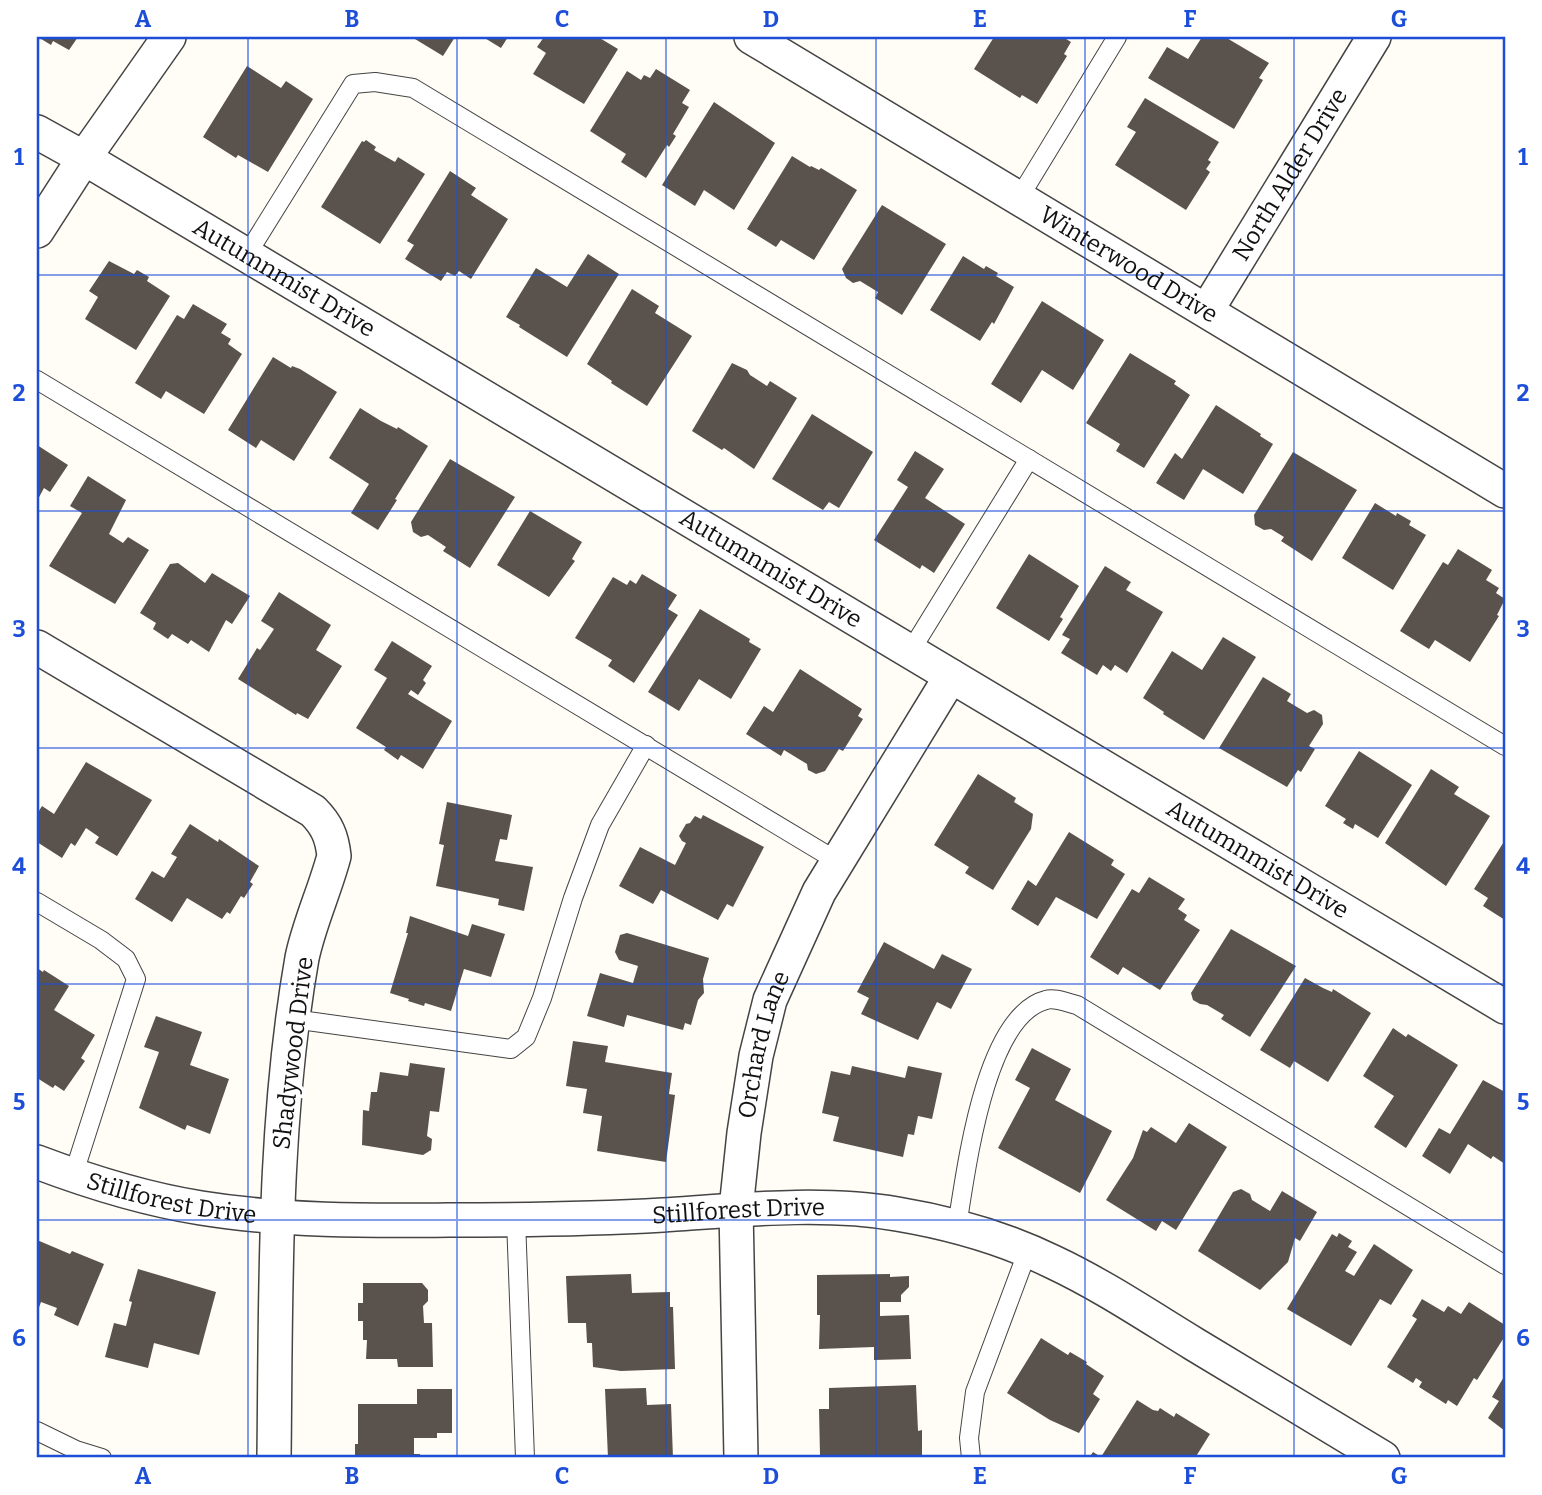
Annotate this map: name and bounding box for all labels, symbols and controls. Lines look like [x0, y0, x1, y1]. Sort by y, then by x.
text: A [135, 5, 152, 33]
text: B [345, 5, 359, 33]
text: C [555, 5, 569, 33]
text: D [763, 5, 779, 33]
text: E [973, 5, 987, 33]
text: F [1184, 5, 1197, 33]
text: G [1391, 5, 1408, 33]
street label: North Alder Drive [1227, 83, 1353, 266]
text: 1 [14, 143, 24, 171]
text: 1 [1518, 143, 1528, 171]
street label: Winterwood Drive [1035, 200, 1223, 329]
street label: Autumnmist Drive [188, 213, 380, 343]
text: 2 [13, 379, 26, 407]
text: 2 [1517, 379, 1530, 407]
street label: Autumnmist Drive [675, 503, 867, 634]
text: 3 [12, 615, 26, 643]
text: 3 [1516, 615, 1530, 643]
street label: Autumnmist Drive [1162, 794, 1354, 924]
text: 4 [12, 852, 26, 880]
text: 4 [1516, 852, 1530, 880]
street label: Shadywood Drive [267, 955, 319, 1151]
street label: Orchard Lane [732, 967, 795, 1120]
text: 5 [13, 1088, 25, 1116]
text: 5 [1517, 1088, 1529, 1116]
street label: Stillforest Drive [83, 1167, 258, 1229]
street label: Stillforest Drive [651, 1193, 825, 1230]
text: 6 [12, 1324, 26, 1352]
text: 6 [1516, 1324, 1530, 1352]
text: A [135, 1462, 152, 1490]
text: B [345, 1462, 359, 1490]
text: C [555, 1462, 569, 1490]
text: D [763, 1462, 779, 1490]
text: E [973, 1462, 987, 1490]
text: F [1184, 1462, 1197, 1490]
text: G [1391, 1462, 1408, 1490]

